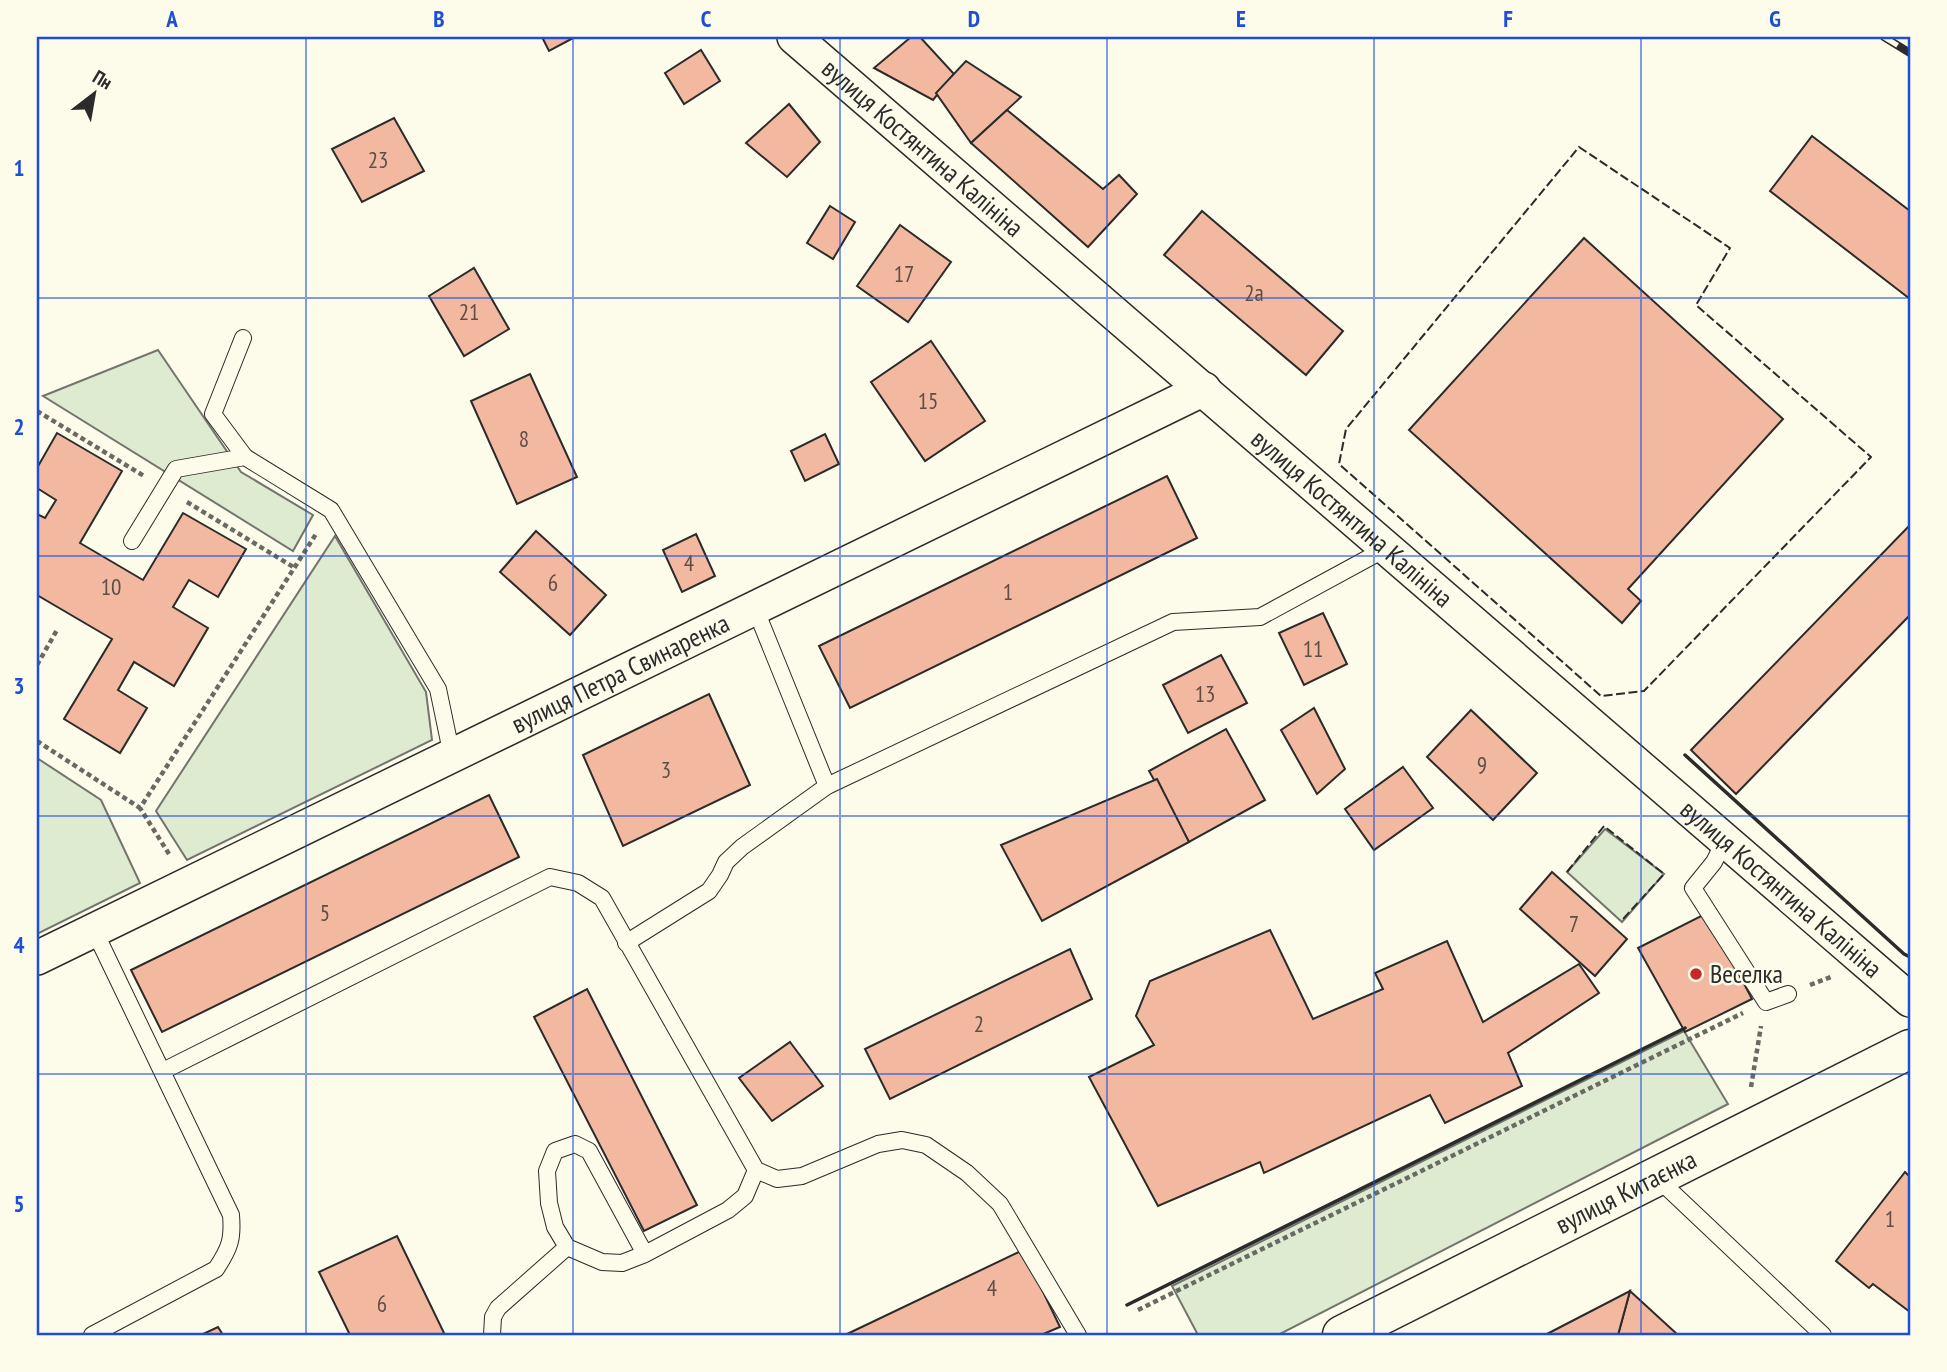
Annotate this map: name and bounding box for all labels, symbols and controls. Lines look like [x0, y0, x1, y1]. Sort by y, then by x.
text: A [165, 4, 178, 33]
text: B [433, 4, 445, 33]
text: C [701, 4, 712, 33]
text: D [968, 4, 980, 33]
text: E [1236, 4, 1246, 33]
text: F [1503, 4, 1513, 33]
text: G [1769, 4, 1781, 33]
street label: вулиця Костянтина Калініна [815, 52, 1031, 244]
north arrow [60, 60, 130, 130]
text: Пн [89, 64, 117, 94]
house number: 23 [368, 145, 388, 174]
text: 1 [14, 153, 25, 182]
house number: 17 [894, 259, 914, 288]
house number: 2а [1244, 278, 1264, 307]
house number: 21 [459, 297, 479, 326]
house number: 15 [918, 386, 938, 415]
text: 2 [14, 412, 25, 441]
street label: вулиця Костянтина Калініна [1245, 422, 1460, 614]
house number: 8 [519, 424, 529, 453]
house number: 4 [684, 548, 694, 577]
house number: 6 [548, 568, 558, 597]
house number: 10 [101, 572, 121, 601]
house number: 1 [1003, 577, 1013, 606]
street label: вулиця Петра Свинаренка [506, 606, 735, 740]
house number: 11 [1303, 634, 1323, 663]
text: 3 [14, 671, 25, 700]
house number: 13 [1195, 679, 1215, 708]
house number: 9 [1477, 750, 1487, 779]
house number: 3 [661, 755, 671, 784]
street label: вулиця Костянтина Калініна [1674, 793, 1889, 985]
house number: 5 [320, 898, 330, 927]
house number: 7 [1569, 909, 1579, 938]
text: 4 [14, 930, 25, 959]
place label: Веселка [1710, 957, 1783, 990]
marker: Веселка [1688, 966, 1704, 982]
house number: 2 [974, 1009, 984, 1038]
street label: вулиця Китаєнка [1550, 1142, 1702, 1241]
text: 5 [14, 1189, 25, 1218]
house number: 1 [1885, 1204, 1895, 1233]
house number: 4 [987, 1273, 997, 1302]
house number: 6 [377, 1289, 387, 1318]

